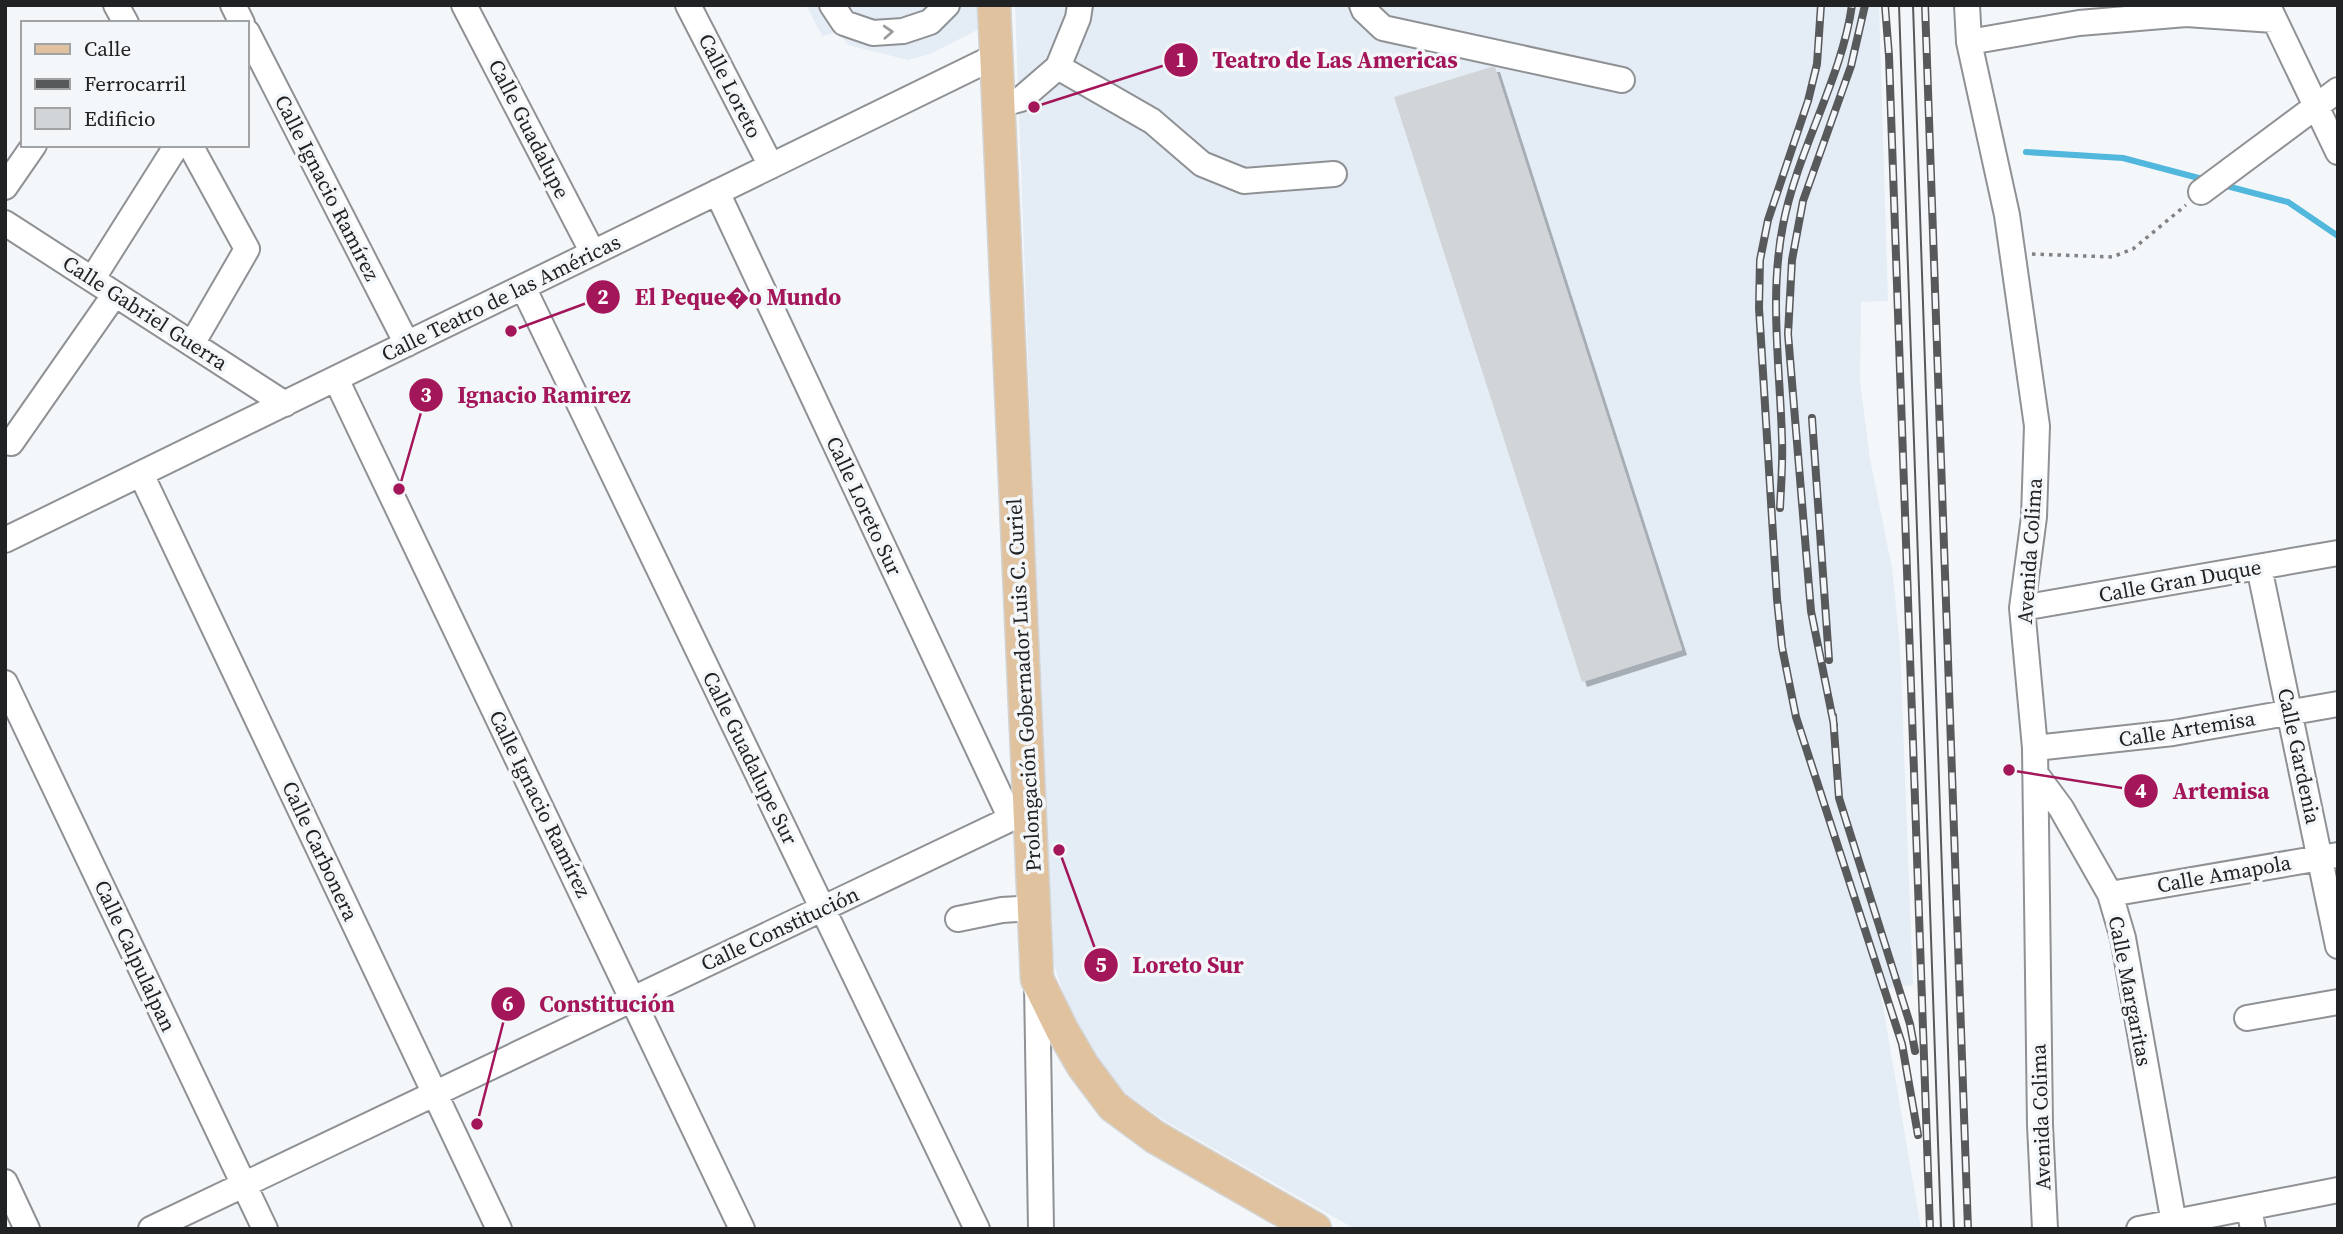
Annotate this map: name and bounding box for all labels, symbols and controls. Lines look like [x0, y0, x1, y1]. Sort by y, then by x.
legend [21, 21, 248, 147]
one-way arrow [883, 25, 894, 40]
street label: Calle Loreto [692, 28, 769, 143]
text: Calle [84, 34, 131, 63]
callout: Teatro de Las Americas [1163, 38, 1472, 82]
text: Teatro de Las Americas [1212, 44, 1458, 76]
text: 1 [1175, 45, 1187, 74]
street label: Calle Guadalupe [482, 54, 577, 203]
text: Ferrocarril [84, 69, 186, 98]
street label: Calle Ignacio Ramírez [268, 90, 387, 286]
text: Edificio [84, 104, 156, 133]
street label: Calle Teatro de las Américas [376, 227, 625, 368]
street label: Calle Gabriel Guerra [57, 248, 234, 377]
callout: El Peque�o Mundo [586, 275, 855, 319]
text: El Peque�o Mundo [635, 281, 841, 313]
text: 2 [597, 282, 609, 311]
callout: Ignacio Ramirez [408, 373, 644, 417]
text: Ignacio Ramirez [457, 379, 631, 411]
text: 3 [420, 380, 432, 409]
street label: Calle Loreto Sur [820, 432, 909, 580]
street label: Avenida Colima [2010, 477, 2049, 625]
street label: Prolongación Gobernador Luis C. Curiel [999, 498, 1048, 872]
street label: Calle Gran Duque [2096, 552, 2263, 609]
street label: Calle Guadalupe Sur [696, 666, 805, 849]
street label: Calle Gardenia [2271, 685, 2328, 827]
street label: Calle Artemisa [2117, 703, 2258, 754]
street label: Calle Ignacio Ramírez [482, 705, 599, 903]
callout: Artemisa [2124, 769, 2284, 813]
text: Artemisa [2172, 775, 2270, 807]
street label: Calle Carbonera [275, 776, 366, 926]
text: 4 [2135, 776, 2147, 805]
street label: Calle Amapola [2155, 847, 2293, 900]
street label: Calle Calpulalpan [88, 875, 183, 1037]
street label: Calle Constitución [696, 879, 864, 978]
street label: Calle Margaritas [2102, 913, 2159, 1069]
callout: Loreto Sur [1083, 943, 1258, 987]
text: Loreto Sur [1132, 949, 1244, 981]
text: 5 [1095, 950, 1107, 979]
callout: Constitución [490, 982, 689, 1026]
text: Constitución [539, 988, 675, 1020]
text: 6 [502, 989, 514, 1018]
street label: Avenida Colima [2023, 1043, 2058, 1191]

